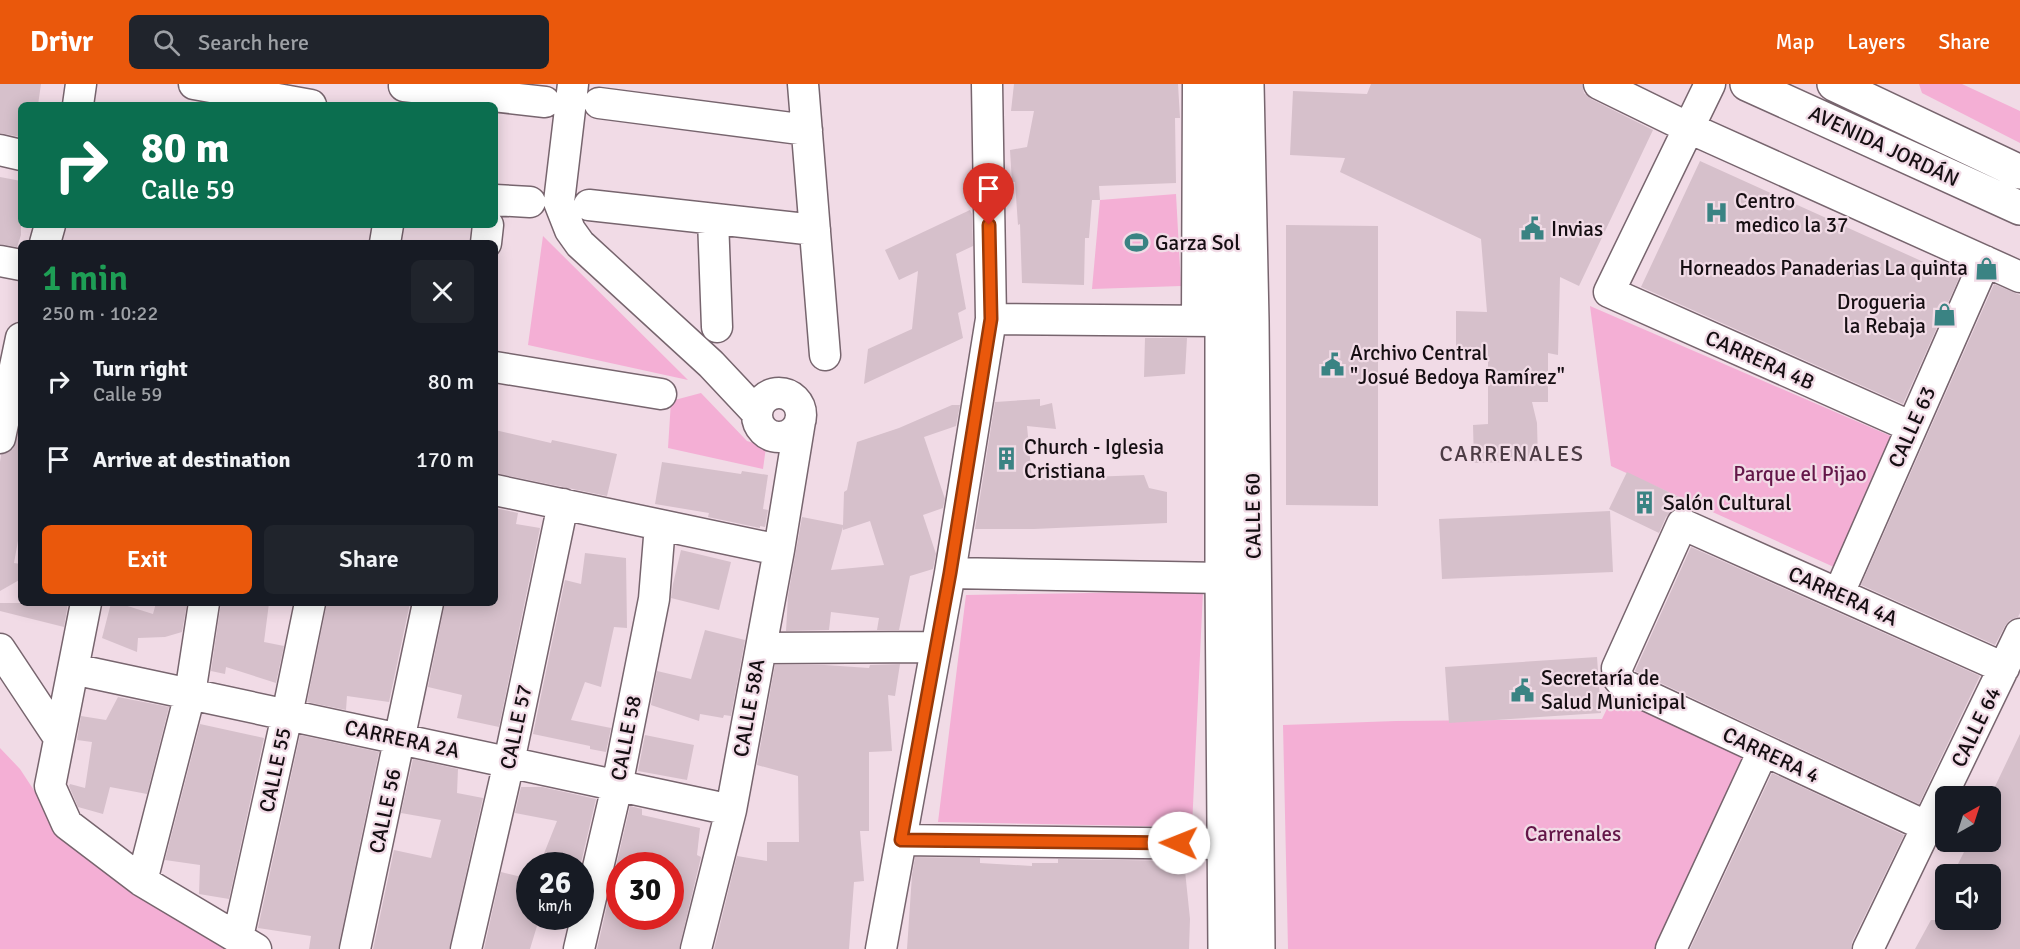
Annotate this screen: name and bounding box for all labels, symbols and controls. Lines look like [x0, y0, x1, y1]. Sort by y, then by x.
search box [129, 15, 549, 69]
text: Drivr [30, 25, 93, 59]
icon: search [150, 26, 183, 59]
text: Search here [198, 29, 309, 56]
text: Map [1776, 29, 1814, 55]
text: Layers [1847, 29, 1905, 55]
text: Share [1938, 29, 1990, 55]
street label: AVENIDA JORDÁN [1805, 100, 1963, 192]
text: 80 m [141, 123, 230, 174]
icon: right [42, 126, 120, 204]
pin [963, 163, 1014, 225]
icon: arrive [972, 172, 1005, 205]
text: Calle 59 [141, 174, 235, 207]
place label: Centro medico la 37 [1735, 188, 1848, 238]
hospital icon: Centro medico la 37 [1704, 200, 1730, 226]
public building icon: Invias [1520, 216, 1546, 242]
place label: Invias [1551, 216, 1603, 242]
sports icon: Garza Sol [1124, 230, 1150, 256]
place label: Garza Sol [1155, 230, 1240, 256]
place label: Horneados Panaderias La quinta [1679, 255, 1968, 281]
shop icon: Horneados Panaderias La quinta [1973, 255, 1999, 281]
text: 1 min [42, 256, 128, 301]
button: close [411, 260, 474, 323]
place label: Drogueria la Rebaja [1837, 289, 1926, 339]
text: 250 m · 10:22 [42, 301, 158, 326]
shop icon: Drogueria la Rebaja [1931, 301, 1957, 327]
street label: CARRERA 4B [1701, 324, 1819, 396]
place label: Archivo Central "Josué Bedoya Ramírez" [1350, 340, 1565, 390]
public building icon: Archivo Central "Josué Bedoya Ramírez" [1319, 352, 1345, 378]
text: Turn right [93, 355, 188, 382]
icon: right [42, 365, 75, 398]
text: 80 m [428, 368, 474, 395]
text: Calle 59 [93, 382, 162, 407]
street label: CALLE 63 [1883, 382, 1941, 472]
place label: Church - Iglesia Cristiana [1024, 434, 1164, 484]
district label: CARRENALES [1440, 440, 1584, 467]
icon: arrive [42, 443, 75, 476]
text: Arrive at destination [93, 446, 290, 473]
text: 170 m [416, 446, 474, 473]
building icon: Church - Iglesia Cristiana [993, 446, 1019, 472]
park label: Parque el Pijao [1733, 461, 1867, 487]
street label: CALLE 60 [1239, 473, 1267, 559]
building icon: Salón Cultural [1632, 490, 1658, 516]
place label: Salón Cultural [1663, 490, 1791, 516]
button: Exit [42, 525, 252, 594]
button: Share [264, 525, 474, 594]
street label: CARRERA 4A [1784, 560, 1902, 632]
street label: CALLE 58A [728, 657, 770, 759]
place label: Secretaría de Salud Municipal [1541, 665, 1686, 715]
public building icon: Secretaría de Salud Municipal [1510, 677, 1536, 703]
street label: CALLE 57 [494, 682, 538, 772]
street label: CALLE 64 [1945, 683, 2007, 771]
street label: CALLE 58 [605, 693, 647, 783]
street label: CARRERA 2A [342, 714, 462, 764]
street label: CARRERA 4 [1718, 721, 1824, 789]
street label: CALLE 55 [253, 725, 297, 815]
street label: CALLE 56 [363, 766, 407, 856]
north arrow [1935, 786, 2001, 852]
map controls [1935, 786, 2001, 930]
position arrow [1147, 811, 1211, 875]
park label: Carrenales [1525, 821, 1621, 847]
speed limit sign: 30 [606, 852, 684, 930]
button: sound [1935, 864, 2001, 930]
text: 26 [539, 865, 571, 902]
text: km/h [538, 897, 572, 915]

